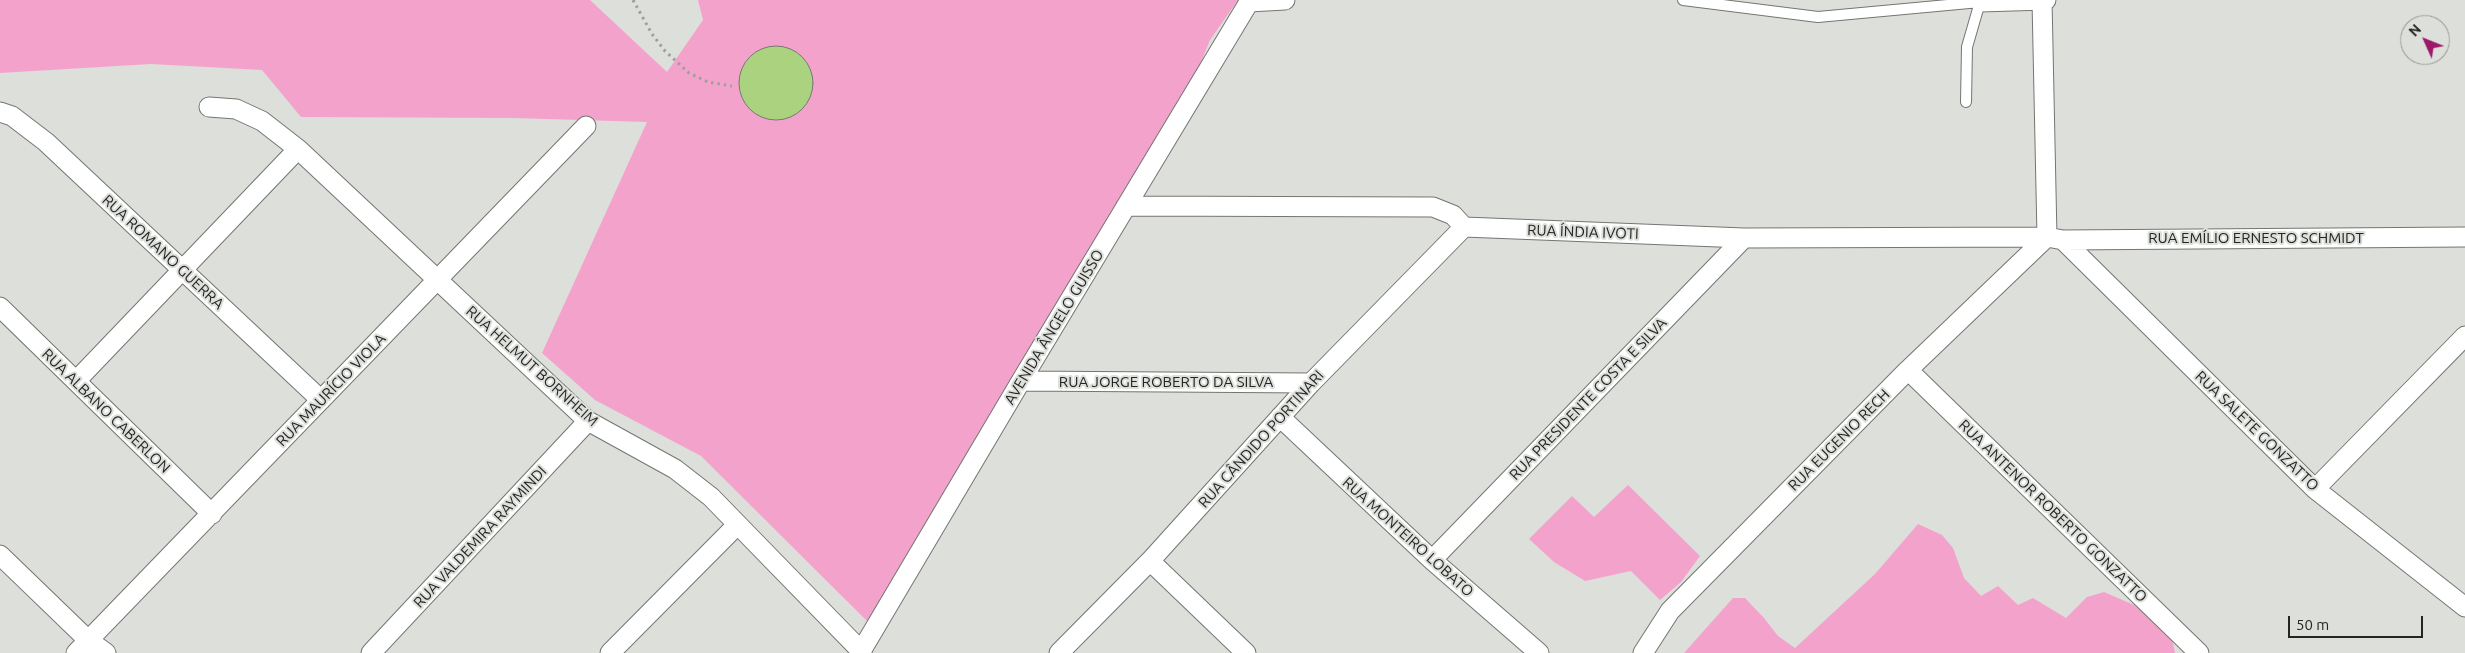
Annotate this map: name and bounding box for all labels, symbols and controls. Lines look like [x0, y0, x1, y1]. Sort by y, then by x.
north arrow [2400, 15, 2450, 65]
text: N [2406, 21, 2424, 40]
street label: RUA ROMANO GUERRA [98, 191, 228, 313]
street label: RUA ÍNDIA IVOTI [1527, 221, 1639, 243]
street label: RUA EMÍLIO ERNESTO SCHMIDT [2148, 229, 2364, 247]
street label: AVENIDA ÂNGELO GUISSO [1001, 246, 1107, 408]
street label: RUA HELMUT BORNHEIM [462, 302, 602, 430]
street label: RUA PRESIDENTE COSTA E SILVA [1506, 314, 1670, 484]
street label: RUA MAURÍCIO VIOLA [272, 330, 390, 450]
street label: RUA ALBANO CABERLON [38, 345, 174, 477]
street label: RUA CÂNDIDO PORTINARI [1195, 367, 1327, 511]
street label: RUA SALETE GONZATTO [2191, 367, 2323, 495]
street label: RUA JORGE ROBERTO DA SILVA [1059, 373, 1273, 391]
street label: RUA EUGENIO RECH [1784, 385, 1894, 495]
street label: RUA ANTENOR ROBERTO GONZATTO [1955, 416, 2151, 606]
street label: RUA VALDEMIRA RAYMINDI [410, 463, 550, 611]
street label: RUA MONTEIRO LOBATO [1339, 473, 1477, 601]
scale bar [2290, 606, 2425, 638]
text: 50 m [2296, 616, 2329, 633]

